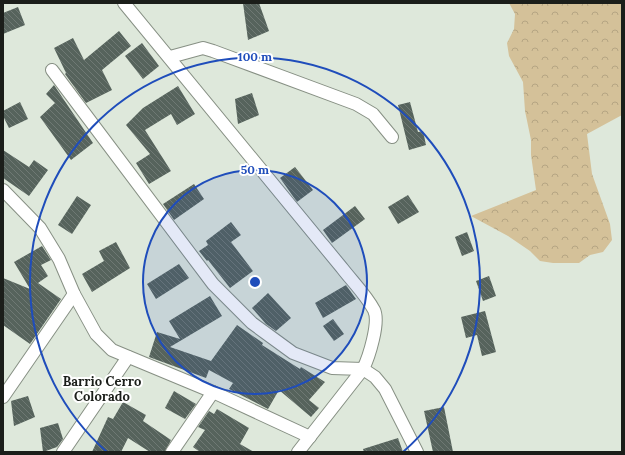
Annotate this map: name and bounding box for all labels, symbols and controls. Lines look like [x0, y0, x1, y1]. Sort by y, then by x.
text: 100 m [238, 49, 272, 64]
text: 50 m [241, 162, 269, 177]
centre of rings [248, 275, 262, 289]
district label: Barrio Cerro Colorado [63, 373, 141, 405]

